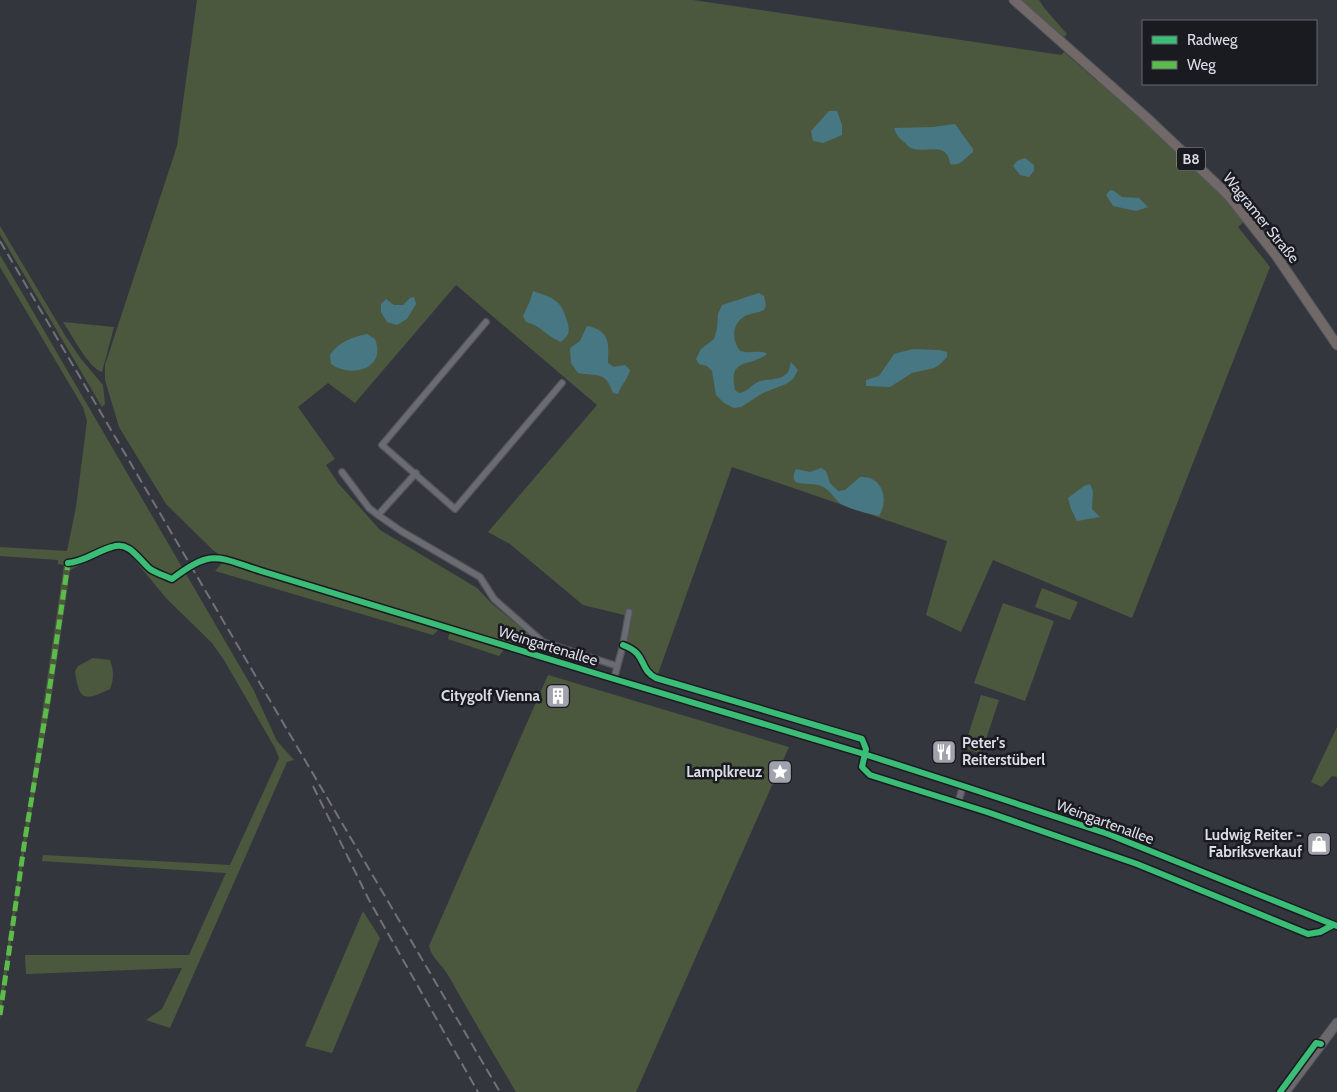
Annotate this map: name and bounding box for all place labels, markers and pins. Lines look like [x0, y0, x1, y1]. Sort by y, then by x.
building icon: Citygolf Vienna [545, 683, 571, 709]
place label: Citygolf Vienna [441, 687, 541, 705]
place label: Peter's Reiterstüberl [962, 734, 1045, 769]
restaurant icon: Peter's Reiterstüberl [931, 739, 957, 765]
place icon: Lamplkreuz [767, 759, 793, 785]
place label: Lamplkreuz [686, 763, 762, 781]
place label: Ludwig Reiter - Fabriksverkauf [1204, 826, 1302, 861]
shop icon: Ludwig Reiter - Fabriksverkauf [1306, 831, 1332, 857]

